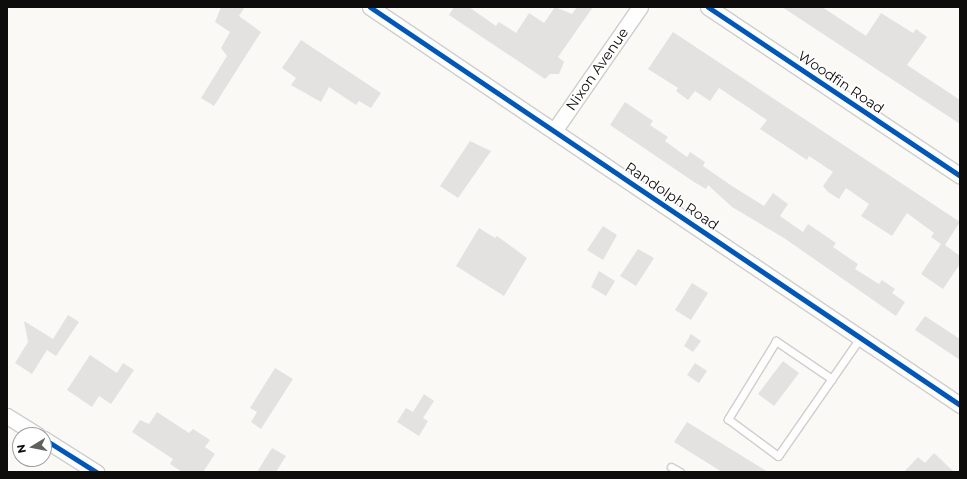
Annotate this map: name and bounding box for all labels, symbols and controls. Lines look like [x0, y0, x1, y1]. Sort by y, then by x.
street label: Nixon Avenue [562, 24, 632, 114]
street label: Woodfin Road [795, 47, 887, 117]
street label: Randolph Road [622, 159, 722, 233]
north arrow [12, 427, 52, 467]
text: N [14, 443, 29, 455]

